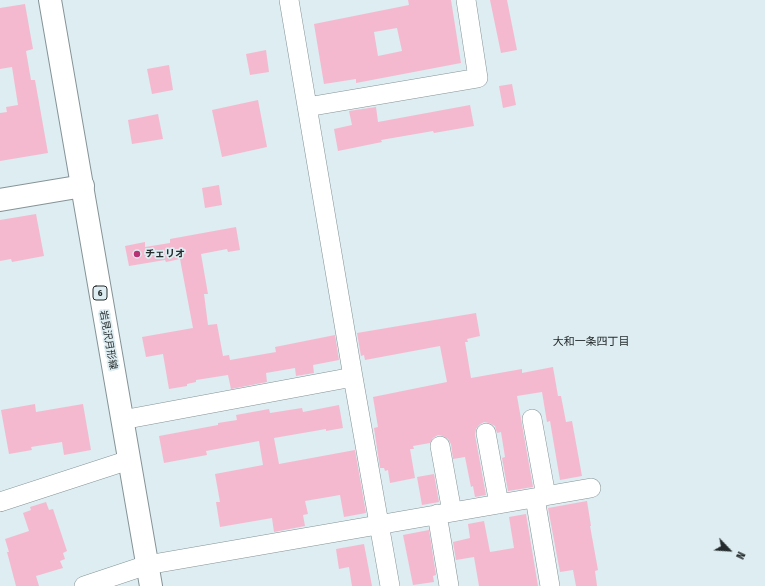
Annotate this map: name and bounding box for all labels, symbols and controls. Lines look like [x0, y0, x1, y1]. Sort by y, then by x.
place label: チェリオ [145, 248, 185, 260]
marker: チェリオ [132, 249, 142, 259]
road number: 6 [93, 286, 107, 300]
street label: 岩見沢月形線 [97, 309, 119, 371]
district label: 大和一条四丁目 [553, 335, 629, 349]
north arrow [709, 530, 749, 570]
text: N [733, 550, 748, 561]

